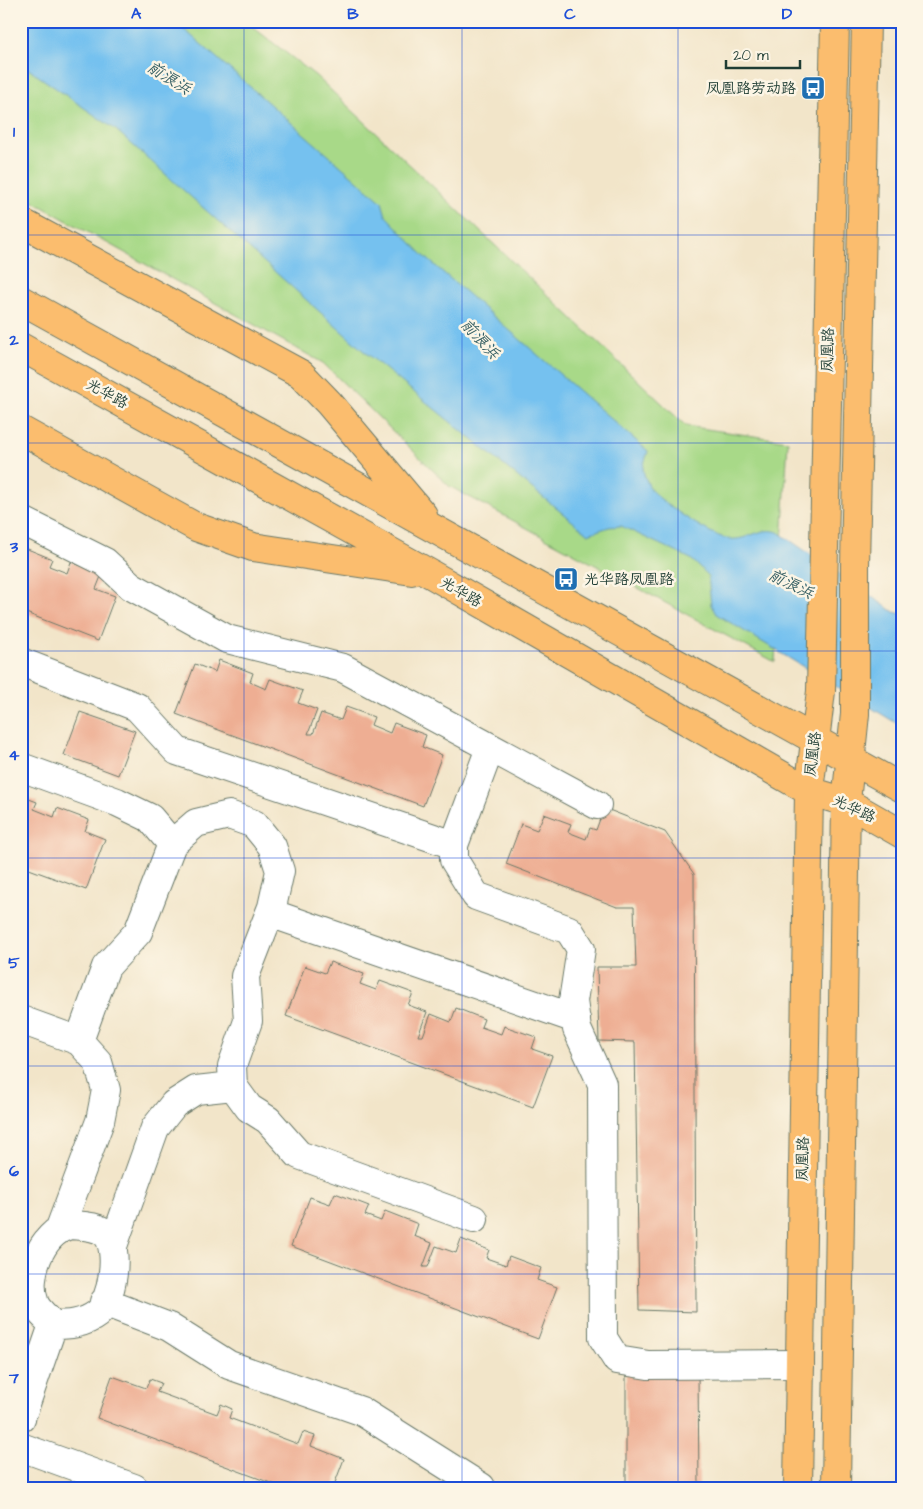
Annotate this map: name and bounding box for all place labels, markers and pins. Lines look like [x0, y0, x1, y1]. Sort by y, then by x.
bus stop icon: 凤凰路劳动路 [800, 75, 826, 101]
place label: 凤凰路劳动路 [706, 78, 796, 99]
bus stop icon: 光华路凤凰路 [553, 566, 579, 592]
place label: 光华路凤凰路 [584, 569, 674, 590]

